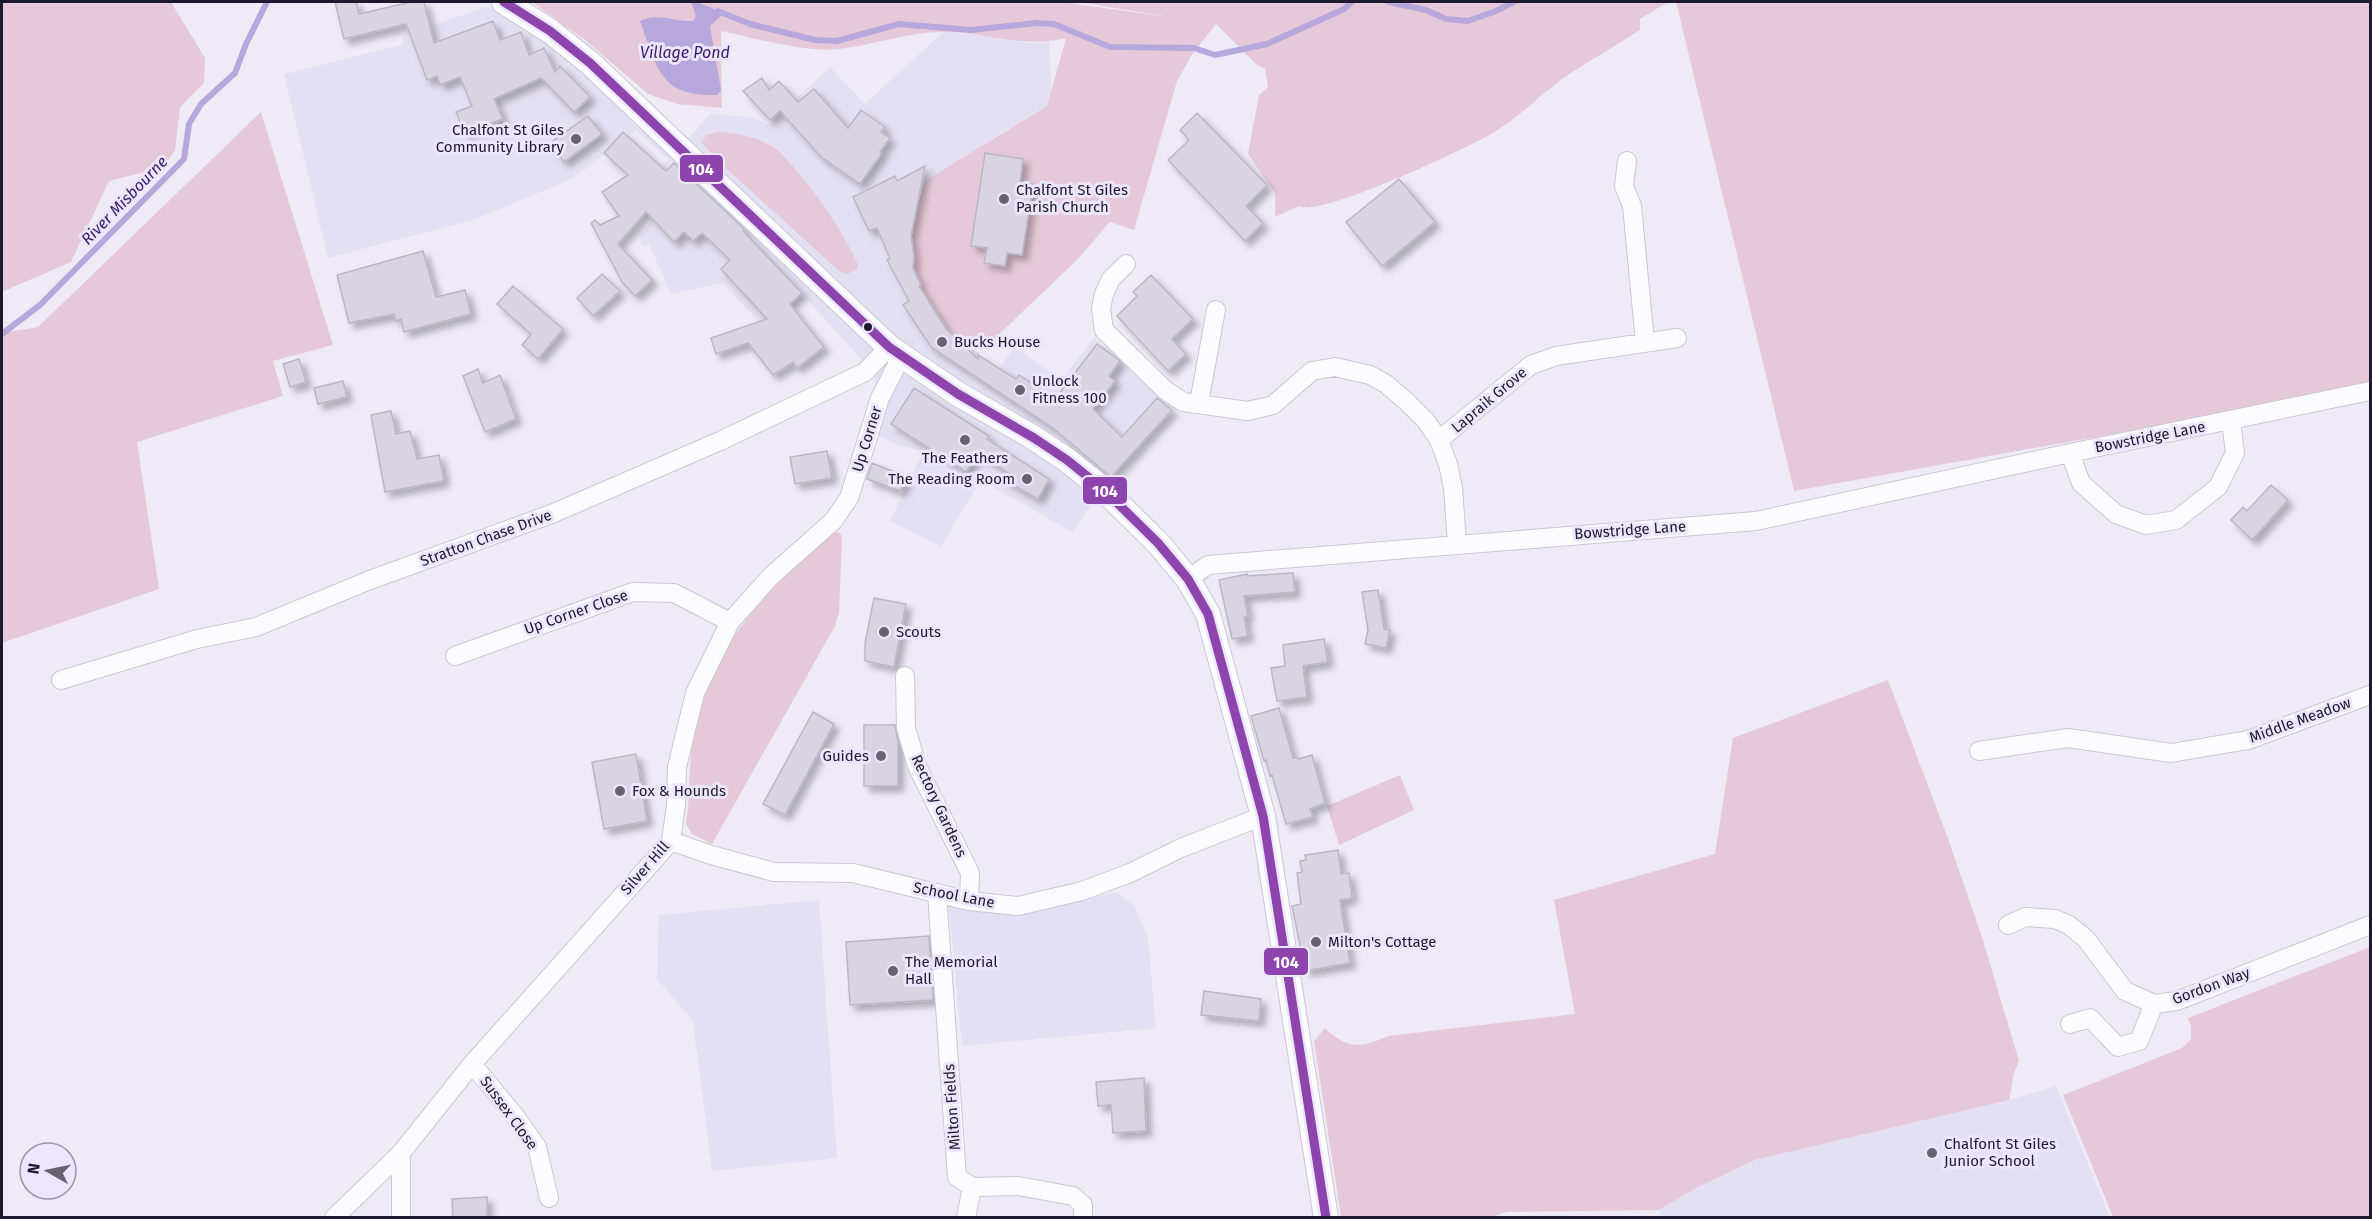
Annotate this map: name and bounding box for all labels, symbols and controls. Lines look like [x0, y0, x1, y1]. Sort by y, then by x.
water label: Village Pond [640, 43, 730, 62]
place label: Chalfont St Giles Community Library [436, 121, 565, 156]
marker: Chalfont St Giles Community Library [569, 132, 583, 146]
water label: River Misbourne [77, 152, 171, 249]
line badge: 104 [679, 154, 724, 183]
text: 104 [688, 160, 714, 179]
place label: Chalfont St Giles Parish Church [1016, 181, 1128, 216]
marker: Chalfont St Giles Parish Church [997, 192, 1011, 206]
unlabelled marker [862, 321, 874, 333]
place label: Bucks House [954, 333, 1040, 351]
marker: Bucks House [935, 335, 949, 349]
street label: Lapraik Grove [1448, 363, 1530, 437]
place label: Unlock Fitness 100 [1032, 372, 1107, 407]
marker: Unlock Fitness 100 [1013, 383, 1027, 397]
street label: Up Corner [848, 404, 886, 474]
street label: Bowstridge Lane [2093, 417, 2207, 457]
marker: The Feathers [958, 433, 972, 447]
place label: The Feathers [922, 449, 1008, 467]
place label: The Reading Room [888, 470, 1015, 488]
marker: The Reading Room [1020, 472, 1034, 486]
line badge: 104 [1082, 476, 1128, 505]
text: 104 [1092, 482, 1118, 501]
street label: Stratton Chase Drive [418, 506, 554, 570]
street label: Bowstridge Lane [1573, 517, 1687, 543]
street label: Up Corner Close [522, 586, 630, 638]
place label: Scouts [896, 623, 941, 641]
marker: Scouts [877, 625, 891, 639]
street label: Middle Meadow [2247, 693, 2353, 747]
place label: Guides [822, 747, 869, 765]
marker: Guides [874, 749, 888, 763]
street label: Rectory Gardens [907, 752, 971, 860]
place label: Fox & Hounds [632, 782, 726, 800]
marker: Fox & Hounds [613, 784, 627, 798]
street label: Silver Hill [617, 837, 674, 898]
street label: School Lane [912, 878, 996, 912]
place label: Milton's Cottage [1328, 933, 1436, 951]
marker: Milton's Cottage [1309, 935, 1323, 949]
line badge: 104 [1263, 947, 1309, 976]
place label: The Memorial Hall [905, 953, 998, 988]
text: 104 [1273, 953, 1299, 972]
street label: Gordon Way [2170, 963, 2253, 1008]
marker: The Memorial Hall [886, 964, 900, 978]
street label: Milton Fields [940, 1063, 964, 1151]
street label: Sussex Close [476, 1073, 542, 1153]
place label: Chalfont St Giles Junior School [1944, 1135, 2056, 1170]
north arrow [18, 1141, 78, 1201]
marker: Chalfont St Giles Junior School [1925, 1146, 1939, 1160]
text: N [23, 1162, 44, 1175]

